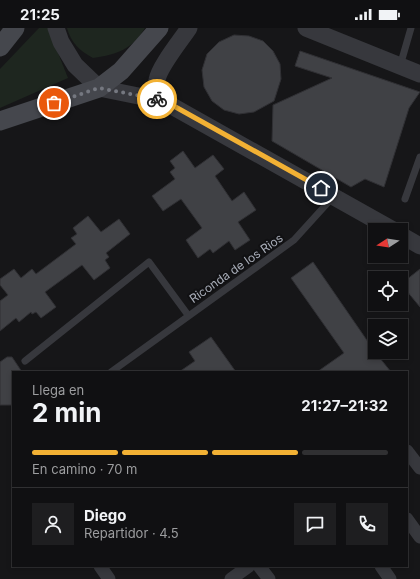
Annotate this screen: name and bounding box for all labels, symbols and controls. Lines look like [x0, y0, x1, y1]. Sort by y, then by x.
text: 21:25 [20, 5, 60, 24]
courier [137, 79, 177, 119]
pin [37, 86, 71, 120]
icon: bike [146, 88, 168, 110]
icon: bag [43, 92, 65, 114]
pin [304, 171, 338, 205]
icon: home [310, 177, 332, 199]
north arrow [368, 223, 408, 263]
map controls [368, 223, 408, 359]
street label: Riconda de los Rios [186, 230, 286, 306]
button: locate [368, 271, 408, 311]
button: layers [368, 319, 408, 359]
text: Llega en [32, 382, 84, 398]
text: 21:27–21:32 [301, 396, 388, 415]
text: 2 min [32, 397, 102, 428]
text: En camino · 70 m [32, 461, 137, 477]
button: person [32, 503, 74, 545]
button: chat [294, 503, 336, 545]
button: phone [346, 503, 388, 545]
text: Diego [84, 506, 127, 525]
text: Repartidor · 4.5 [84, 525, 179, 541]

